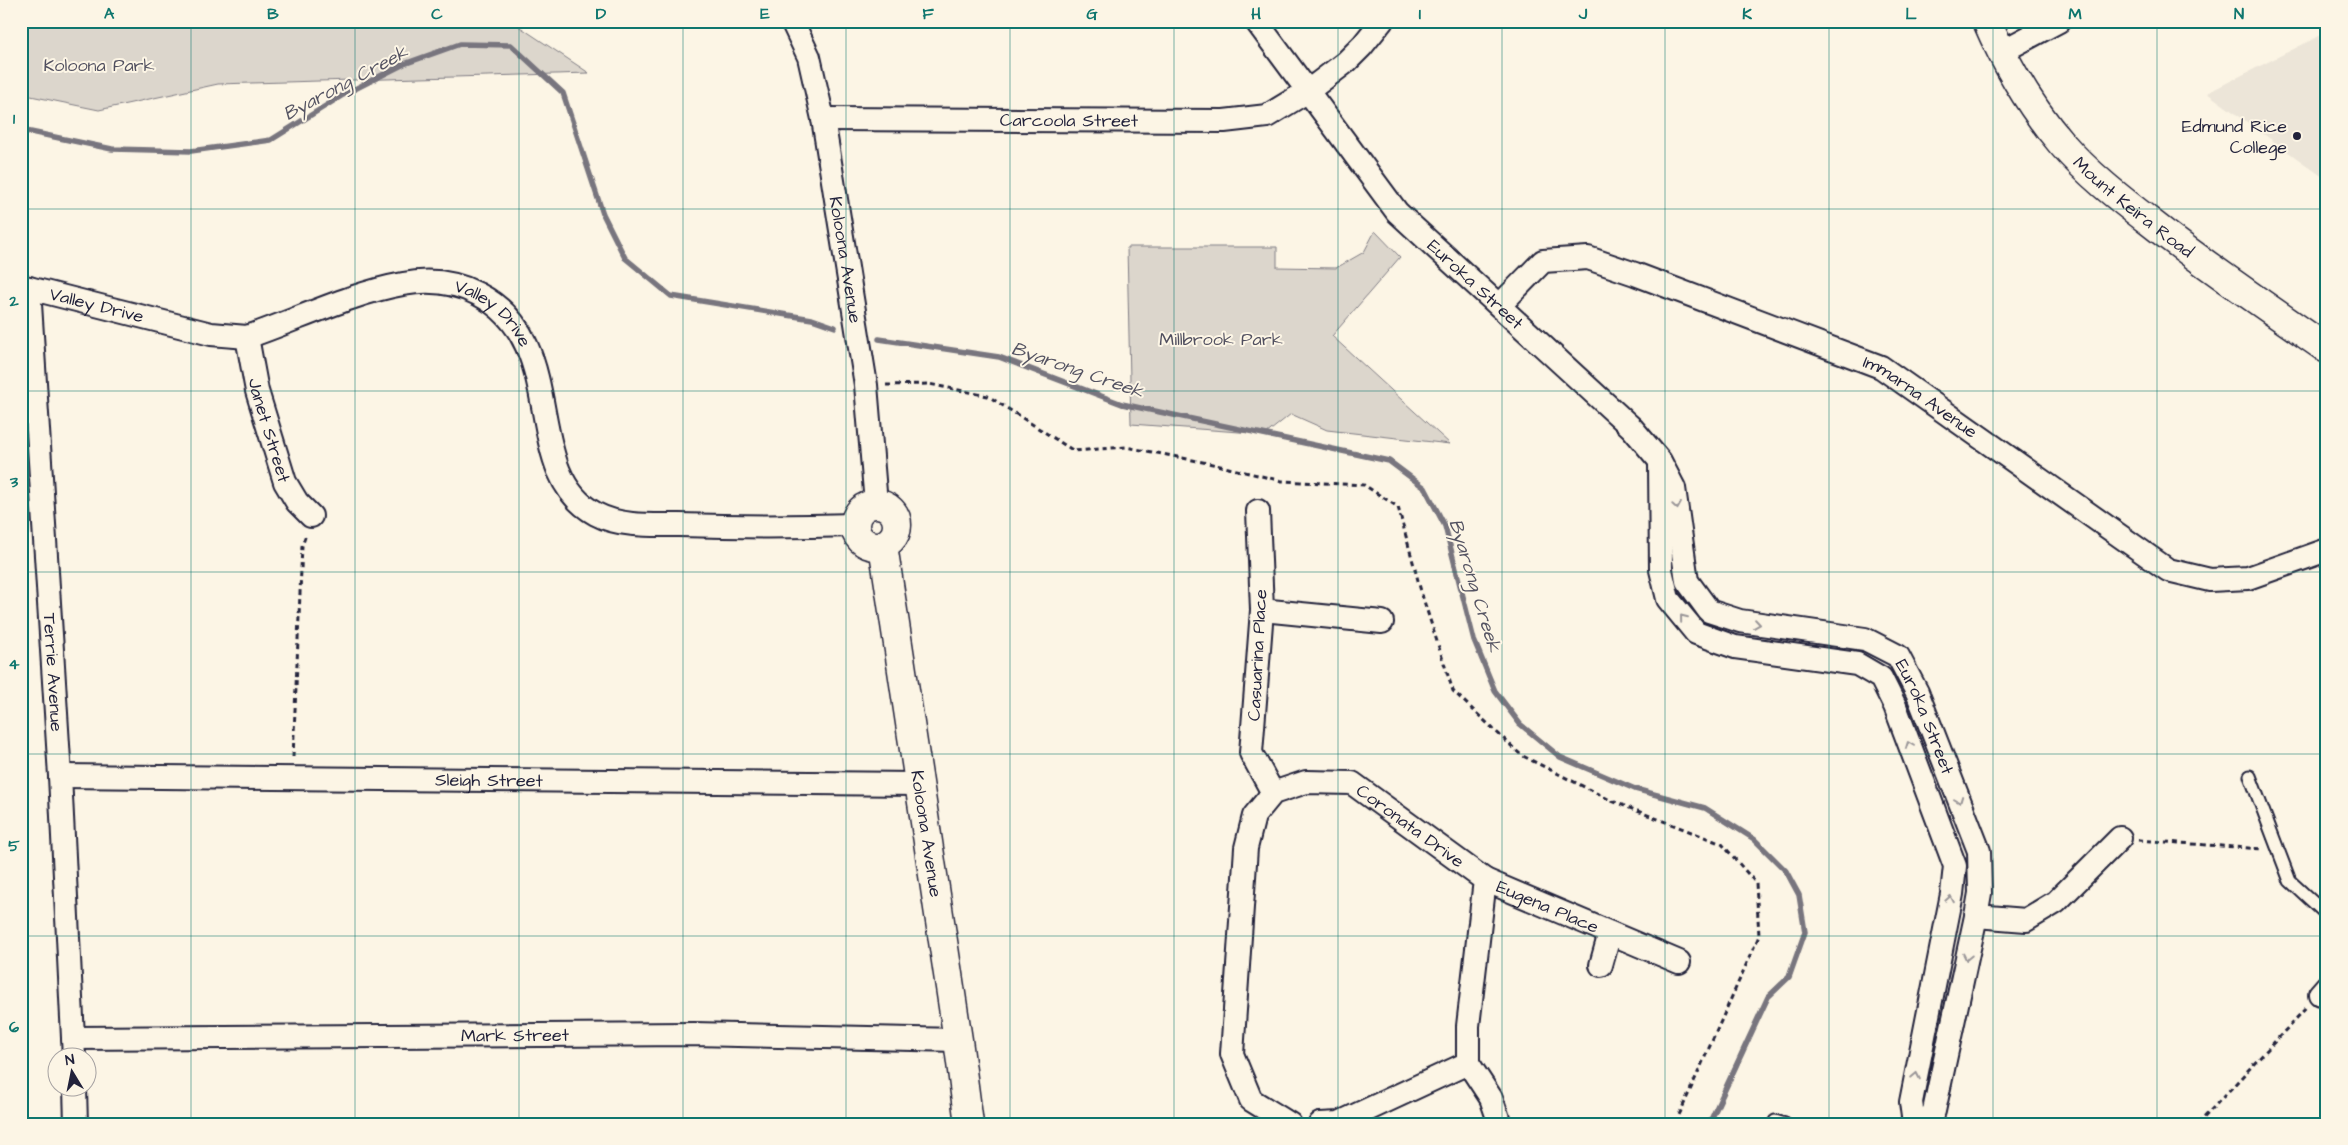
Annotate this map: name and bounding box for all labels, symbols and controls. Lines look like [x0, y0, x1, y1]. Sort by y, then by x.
text: A [104, 3, 115, 25]
text: B [267, 3, 279, 25]
text: C [431, 3, 443, 25]
text: D [596, 3, 607, 25]
text: E [760, 3, 770, 25]
text: F [922, 3, 934, 25]
text: G [1086, 3, 1098, 25]
text: H [1251, 3, 1261, 25]
text: I [1419, 3, 1421, 25]
text: J [1578, 3, 1588, 25]
text: K [1742, 3, 1752, 25]
text: L [1905, 3, 1917, 25]
text: M [2068, 3, 2082, 25]
text: N [2234, 3, 2244, 25]
water label: Byarong Creek [279, 39, 413, 128]
park label: Koloona Park [43, 53, 155, 78]
text: 1 [13, 108, 16, 130]
street label: Carcoola Street [1000, 108, 1139, 134]
place label: Edmund Rice College [2182, 114, 2287, 161]
marker: Edmund Rice College [2291, 130, 2303, 142]
street label: Mount Keira Road [2067, 151, 2199, 264]
street label: Koloona Avenue [823, 195, 868, 325]
street label: Euroka Street [1421, 234, 1529, 336]
street label: Valley Drive [451, 274, 537, 351]
street label: Valley Drive [47, 282, 147, 330]
text: 2 [8, 290, 19, 312]
park label: Millbrook Park [1159, 327, 1283, 352]
water label: Byarong Creek [1008, 335, 1147, 406]
street label: Immarna Avenue [1859, 349, 1983, 445]
street label: Janet Street [242, 376, 297, 486]
text: 3 [9, 471, 19, 493]
one-way arrow [1671, 502, 1681, 511]
water label: Byarong Creek [1442, 516, 1508, 656]
street label: Casuarina Place [1242, 588, 1273, 722]
street label: Terrie Avenue [37, 612, 69, 733]
one-way arrow [1681, 615, 1689, 624]
one-way arrow [1753, 618, 1761, 629]
text: 4 [9, 653, 20, 675]
street label: Euroka Street [1889, 655, 1960, 779]
one-way arrow [1905, 741, 1915, 750]
street label: Sleigh Street [435, 767, 544, 794]
street label: Koloona Avenue [904, 769, 948, 899]
street label: Coronata Drive [1351, 778, 1470, 874]
one-way arrow [1953, 795, 1963, 804]
text: 5 [8, 835, 20, 857]
street label: Eugena Place [1492, 874, 1603, 940]
one-way arrow [1945, 895, 1955, 903]
one-way arrow [1962, 953, 1973, 962]
text: 6 [9, 1016, 19, 1038]
street label: Mark Street [461, 1023, 570, 1049]
north arrow [48, 1048, 98, 1098]
text: N [64, 1050, 76, 1071]
one-way arrow [1910, 1071, 1921, 1080]

